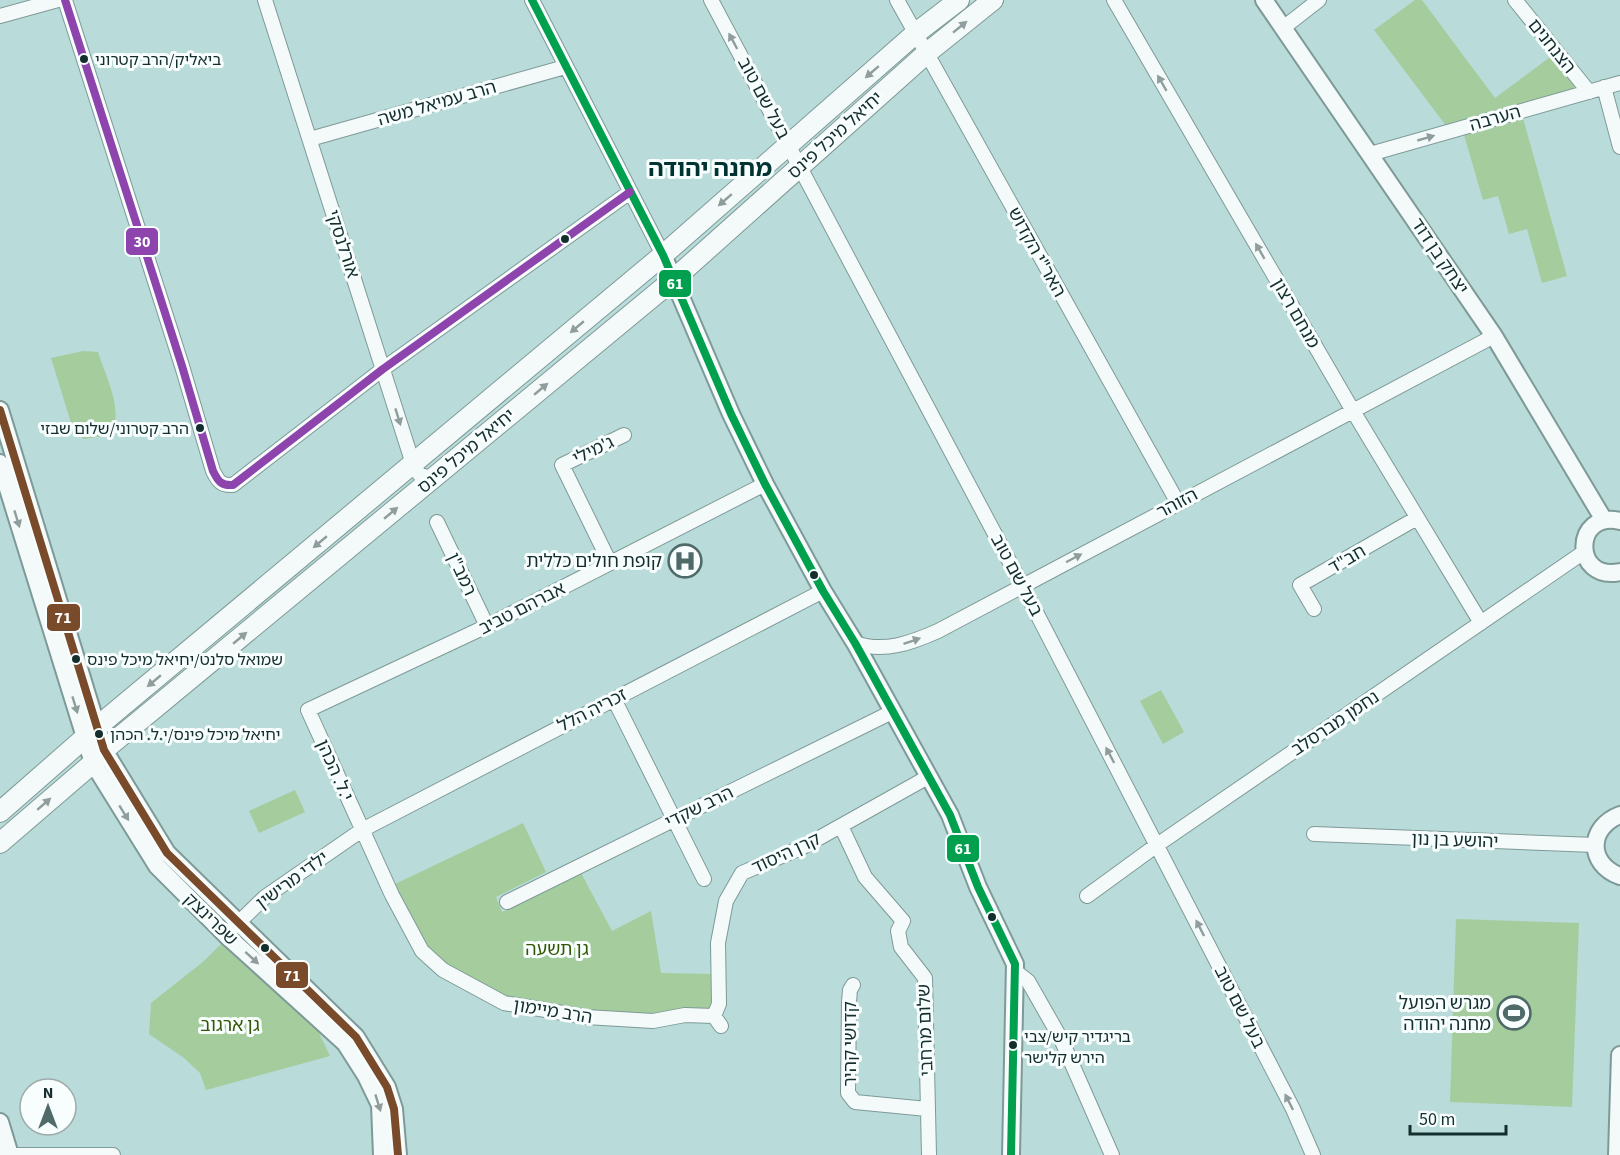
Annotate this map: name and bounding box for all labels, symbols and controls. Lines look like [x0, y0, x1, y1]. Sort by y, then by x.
street label: הצנחנים [1522, 14, 1581, 79]
one-way arrow [952, 20, 968, 33]
one-way arrow [728, 32, 738, 49]
place label: ביאליק/הרב קטרוני [95, 49, 221, 71]
marker: ביאליק/הרב קטרוני [78, 53, 90, 65]
street label: בעל שם טוב [731, 53, 796, 144]
one-way arrow [865, 65, 880, 78]
one-way arrow [1157, 74, 1167, 91]
street label: הרב עמיאל משה [375, 75, 499, 132]
street label: יחיאל מיכל פינס [782, 86, 888, 185]
street label: הערבה [1467, 99, 1524, 138]
one-way arrow [1417, 133, 1435, 142]
district label: מחנה יהודה [648, 151, 772, 186]
one-way arrow [718, 193, 733, 206]
street label: האר"י הקדוש [1001, 203, 1072, 302]
street label: אורלנסקי [320, 207, 365, 281]
street label: יצחק בן דוד [1405, 213, 1474, 299]
line badge: 30 [125, 227, 159, 256]
text: 30 [134, 231, 150, 253]
unlabelled marker [559, 233, 571, 245]
one-way arrow [1254, 243, 1265, 259]
line badge: 61 [658, 269, 692, 298]
text: 61 [667, 273, 683, 295]
street label: מנחם רצון [1265, 274, 1326, 353]
one-way arrow [570, 320, 585, 333]
one-way arrow [533, 382, 549, 395]
street label: יחיאל מיכל פינס [412, 403, 521, 500]
one-way arrow [394, 408, 403, 426]
place label: הרב קטרוני/שלום שבזי [40, 418, 189, 440]
marker: הרב קטרוני/שלום שבזי [194, 422, 206, 434]
street label: ג'מילי [568, 430, 618, 471]
street label: הזוהר [1152, 482, 1202, 525]
one-way arrow [383, 507, 398, 520]
one-way arrow [13, 510, 22, 528]
street label: בעל שם טוב [984, 530, 1049, 621]
one-way arrow [312, 536, 328, 549]
street label: חב"ד [1324, 539, 1371, 580]
hospital icon: קופת חולים כללית [667, 543, 703, 579]
street label: רמב"ן [441, 549, 482, 600]
place label: קופת חולים כללית [526, 549, 662, 574]
one-way arrow [1065, 553, 1082, 563]
unlabelled marker [808, 569, 820, 581]
street label: אברהם טביב [475, 576, 570, 641]
line badge: 71 [46, 603, 81, 632]
text: 71 [55, 607, 71, 629]
one-way arrow [233, 632, 248, 644]
one-way arrow [903, 636, 921, 646]
place label: שמואל סלנט/יחיאל מיכל פינס [87, 649, 283, 671]
marker: שמואל סלנט/יחיאל מיכל פינס [70, 653, 82, 665]
one-way arrow [146, 674, 162, 687]
street label: זכריה הלל [553, 682, 631, 739]
street label: נחמן מברסלב [1286, 685, 1384, 762]
one-way arrow [71, 696, 80, 714]
place label: יחיאל מיכל פינס/י.ל. הכהן [110, 724, 281, 746]
marker: יחיאל מיכל פינס/י.ל. הכהן [93, 728, 105, 740]
street label: י.ל. הכהן [310, 735, 359, 805]
one-way arrow [1106, 746, 1116, 764]
street label: הרב שקדי [661, 780, 738, 835]
one-way arrow [36, 798, 51, 811]
one-way arrow [119, 805, 130, 821]
street label: יהושע בן נון [1411, 826, 1499, 855]
street label: קרן היסוד [748, 827, 825, 880]
line badge: 61 [946, 834, 980, 863]
text: 61 [955, 838, 971, 860]
street label: ילדי מרישין [251, 845, 334, 915]
street label: שפרינצק [178, 887, 243, 952]
unlabelled marker [986, 911, 998, 923]
one-way arrow [1195, 920, 1205, 937]
park label: גן תשעה [525, 937, 589, 962]
unlabelled marker [259, 942, 271, 954]
one-way arrow [244, 951, 259, 964]
line badge: 71 [275, 961, 309, 989]
street label: בעל שם טוב [1208, 961, 1271, 1053]
text: 71 [284, 965, 300, 987]
street label: שלום מרחבי [911, 983, 940, 1077]
place label: מגרש הפועל מחנה יהודה [1399, 991, 1491, 1037]
street label: הרב מיימון [512, 993, 594, 1030]
sports icon: מגרש הפועל מחנה יהודה [1496, 995, 1532, 1031]
street label: קדושי קהיר [838, 1001, 863, 1087]
park label: גן ארגוב [200, 1013, 260, 1038]
place label: בריגדיר קיש/צבי הירש קלישר [1024, 1026, 1131, 1069]
marker: בריגדיר קיש/צבי הירש קלישר [1007, 1039, 1019, 1051]
north arrow [18, 1077, 78, 1137]
text: N [43, 1082, 53, 1104]
one-way arrow [1284, 1093, 1294, 1110]
one-way arrow [374, 1095, 383, 1113]
scale bar [1410, 1098, 1506, 1136]
text: 50 m [1419, 1107, 1455, 1132]

